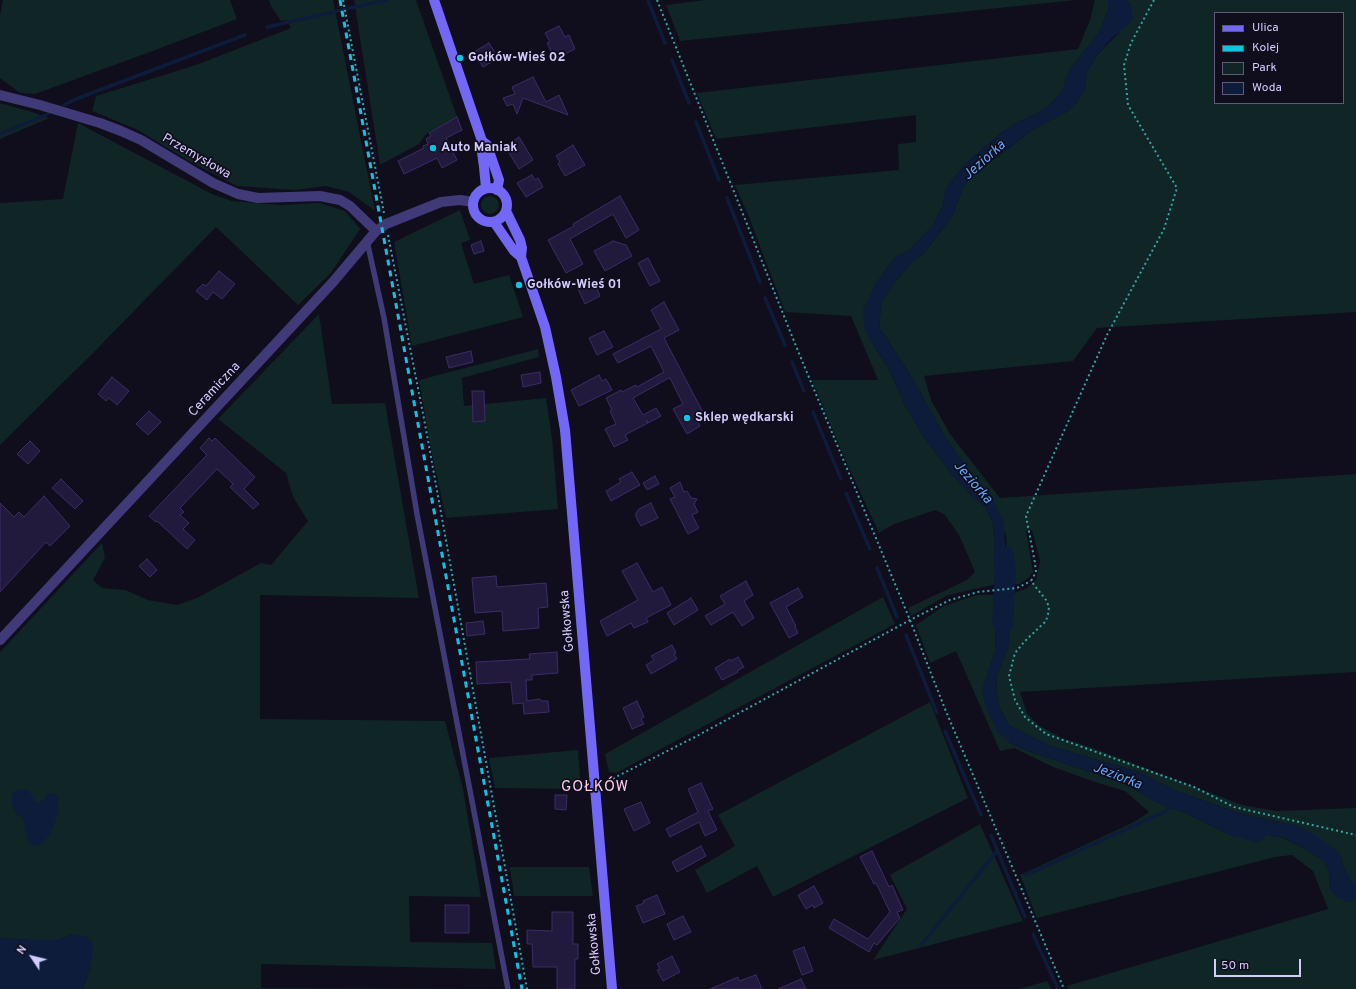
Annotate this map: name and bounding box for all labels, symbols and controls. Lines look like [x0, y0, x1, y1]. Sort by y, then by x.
legend [1214, 12, 1344, 104]
text: Ulica [1252, 20, 1279, 36]
text: Kolej [1252, 40, 1279, 56]
place label: Gołków-Wieś 02 [468, 50, 565, 66]
marker: Gołków-Wieś 02 [455, 53, 465, 63]
text: Park [1252, 60, 1277, 76]
text: Woda [1252, 80, 1282, 96]
street label: Przemysłowa [159, 131, 233, 183]
water label: Jeziorka [960, 138, 1010, 184]
place label: Auto Maniak [441, 140, 517, 156]
marker: Auto Maniak [428, 143, 438, 153]
place label: Gołków-Wieś 01 [527, 277, 622, 293]
marker: Gołków-Wieś 01 [514, 280, 524, 290]
street label: Ceramiczna [186, 359, 244, 421]
place label: Sklep wędkarski [695, 410, 794, 426]
marker: Sklep wędkarski [682, 413, 692, 423]
water label: Jeziorka [949, 458, 995, 508]
street label: Gołkowska [558, 589, 578, 653]
water label: Jeziorka [1090, 760, 1144, 794]
district label: GOŁKÓW [561, 779, 629, 797]
street label: Gołkowska [585, 912, 605, 976]
north arrow [12, 937, 52, 977]
text: N [14, 943, 30, 957]
scale bar [1216, 951, 1303, 977]
text: 50 m [1221, 958, 1249, 974]

